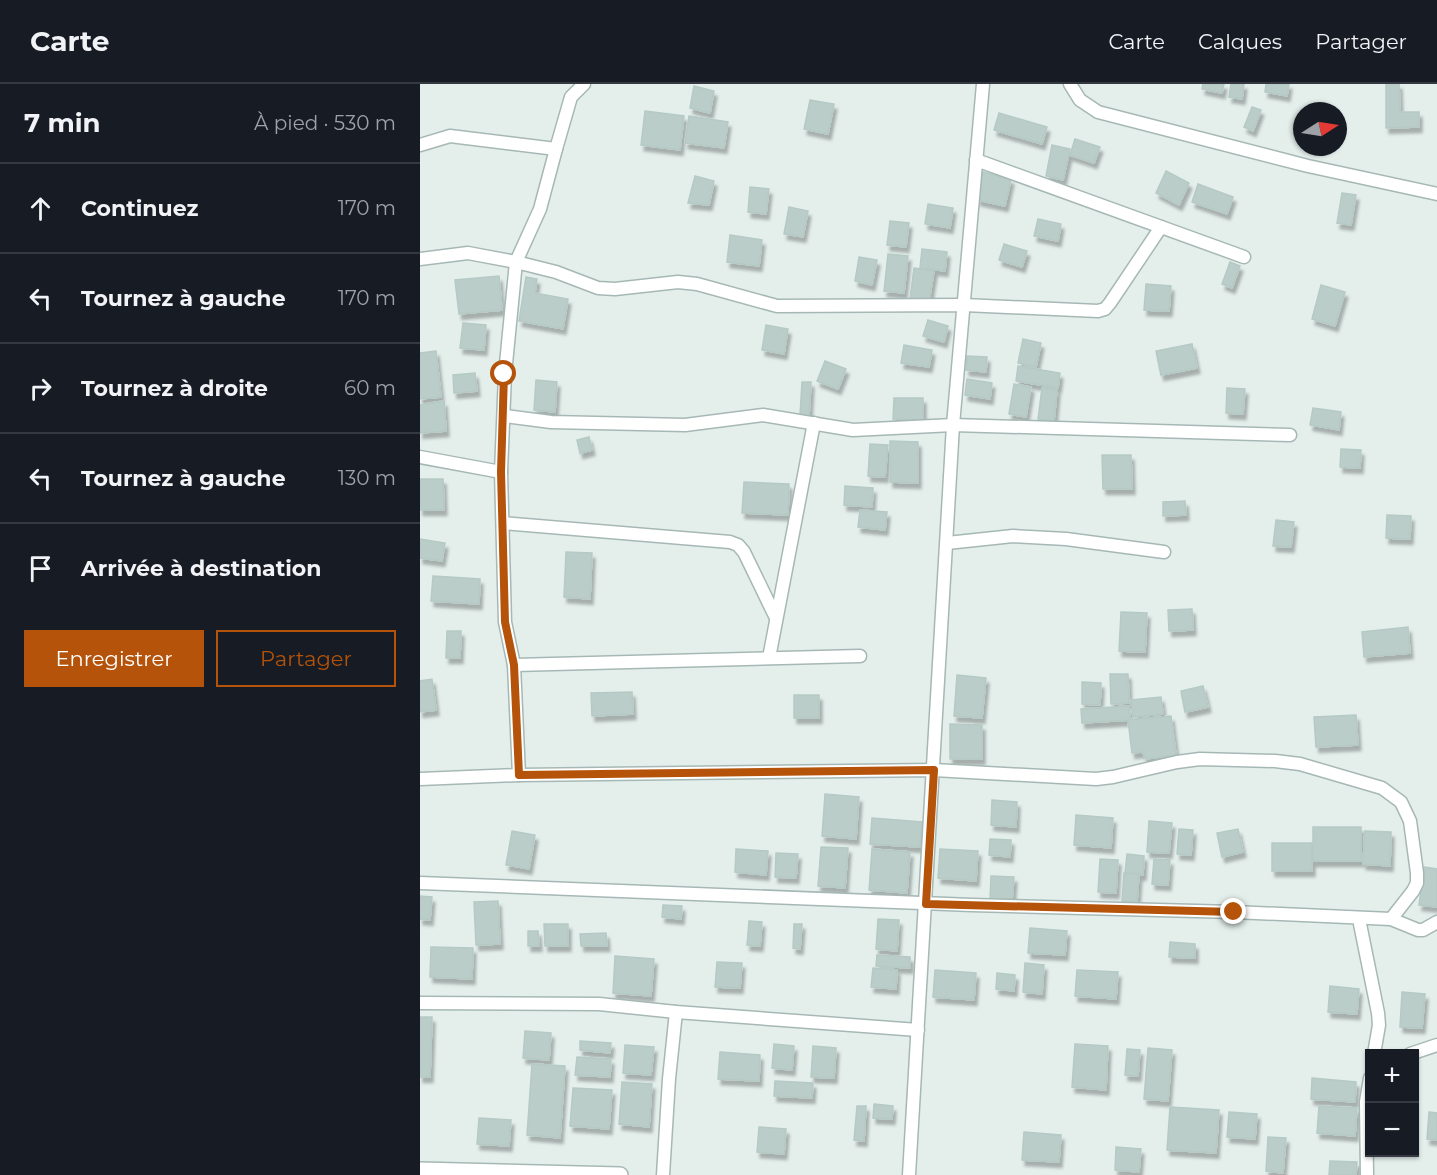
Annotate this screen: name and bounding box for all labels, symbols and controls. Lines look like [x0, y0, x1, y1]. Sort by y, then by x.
text: Carte [30, 24, 109, 58]
text: Carte [1108, 29, 1165, 54]
text: Calques [1198, 29, 1282, 54]
text: Partager [1315, 29, 1407, 54]
north arrow [1293, 102, 1347, 156]
text: 7 min [24, 107, 101, 139]
text: À pied · 530 m [254, 111, 396, 135]
icon: ahead [24, 192, 57, 225]
text: Continuez [81, 195, 198, 222]
text: 170 m [338, 196, 396, 220]
icon: left [24, 282, 57, 315]
text: Tournez à gauche [81, 285, 286, 312]
text: 170 m [338, 286, 396, 310]
route start [490, 360, 516, 386]
icon: right [24, 372, 57, 405]
text: Tournez à droite [81, 375, 268, 402]
text: 60 m [344, 376, 396, 400]
icon: left [24, 462, 57, 495]
text: Tournez à gauche [81, 465, 286, 492]
text: 130 m [338, 466, 396, 490]
icon: arrive [24, 552, 57, 585]
text: Arrivée à destination [81, 555, 321, 582]
button: Enregistrer [24, 630, 204, 687]
button: Partager [216, 630, 396, 687]
route end [1220, 898, 1246, 924]
map controls [1365, 1049, 1419, 1157]
button: + [1365, 1049, 1419, 1103]
button: − [1365, 1103, 1419, 1157]

